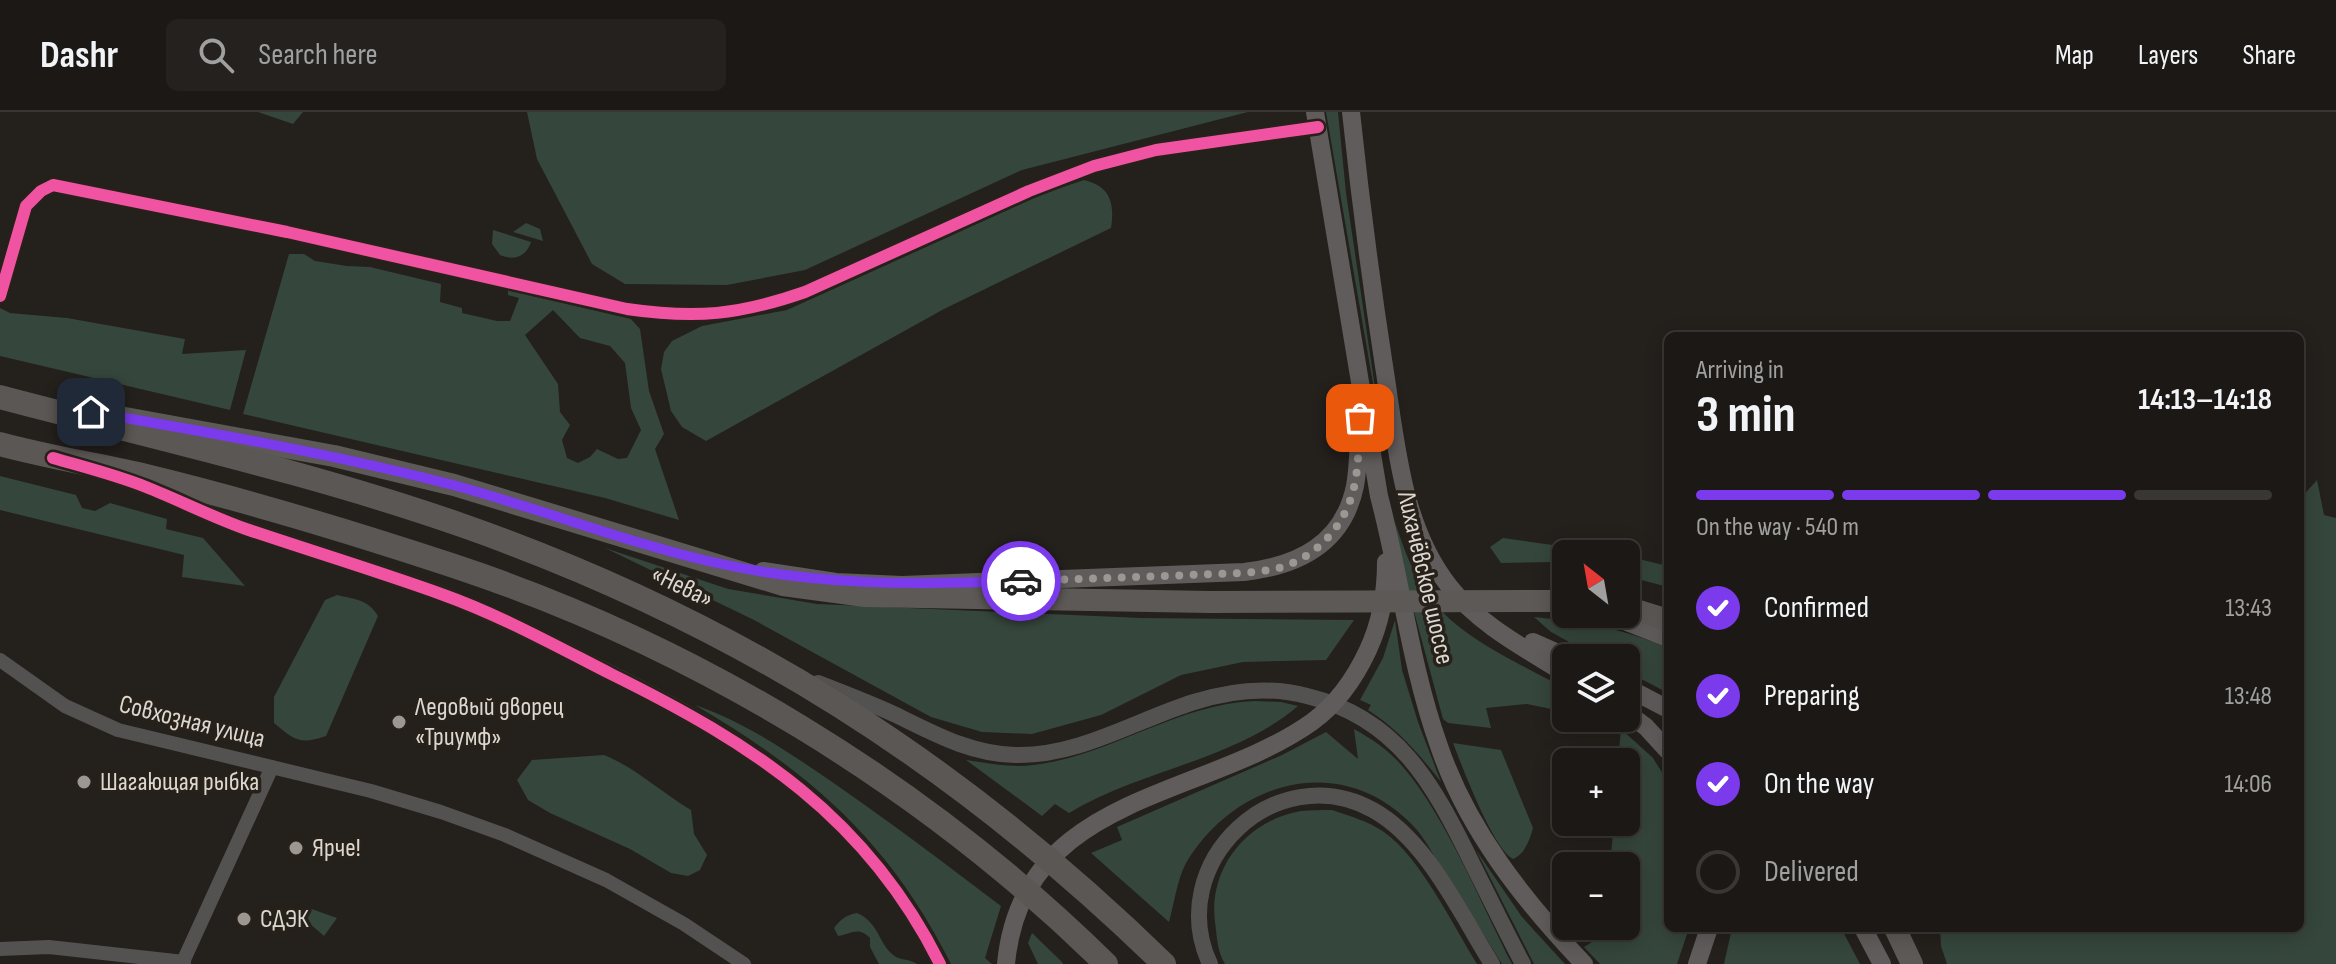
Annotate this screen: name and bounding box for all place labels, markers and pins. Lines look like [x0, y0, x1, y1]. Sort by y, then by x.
pin [57, 378, 125, 446]
pin [1326, 384, 1394, 452]
place label: Ледовый дворец «Триумф» [414, 692, 563, 753]
marker: Ледовый дворец «Триумф» [390, 713, 408, 731]
place label: Шагающая рыбка [100, 767, 259, 798]
marker: Шагающая рыбка [75, 773, 93, 791]
place label: Ярче! [312, 833, 361, 864]
marker: Ярче! [287, 839, 305, 857]
place label: СДЭК [260, 904, 309, 935]
marker: СДЭК [235, 910, 253, 928]

